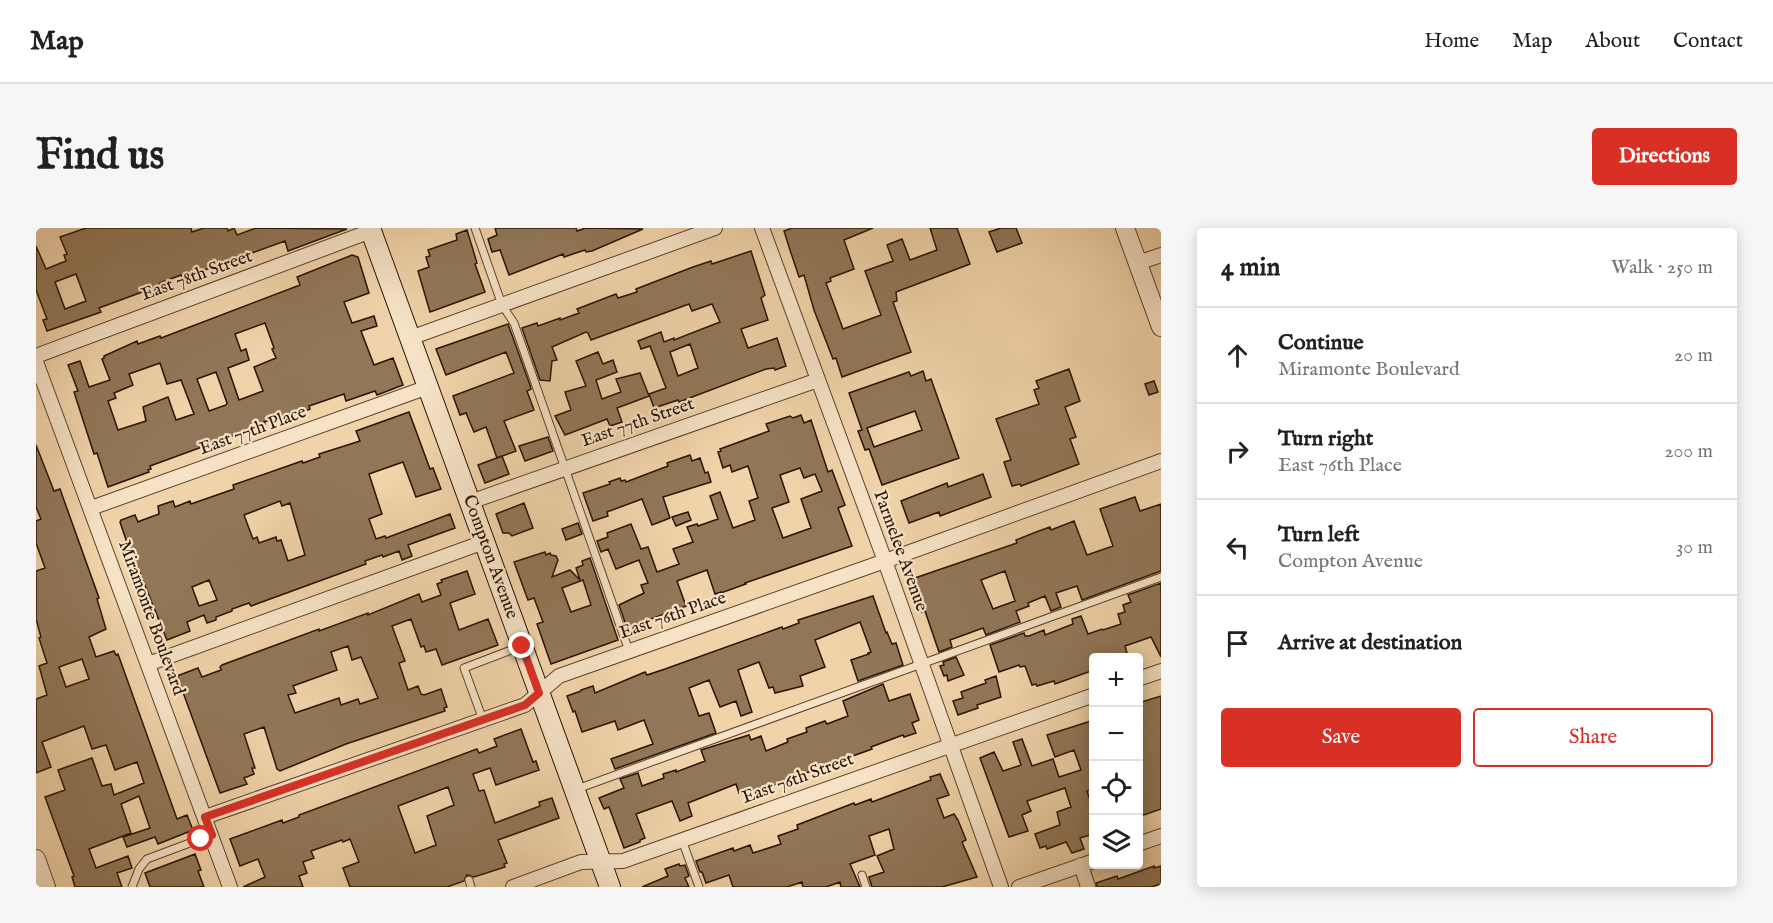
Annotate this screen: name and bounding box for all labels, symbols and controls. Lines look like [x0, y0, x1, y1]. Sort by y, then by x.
text: Map [30, 24, 84, 59]
text: Home [1424, 28, 1479, 55]
text: Map [1512, 28, 1552, 55]
text: About [1585, 28, 1640, 55]
text: Contact [1673, 28, 1743, 55]
button: Directions [1592, 128, 1737, 185]
text: Find us [36, 130, 164, 183]
street label: East 78th Street [138, 245, 256, 307]
text: 4 min [1221, 251, 1280, 284]
text: Walk · 250 m [1611, 255, 1713, 280]
text: Continue [1278, 329, 1364, 357]
icon: ahead [1221, 339, 1254, 372]
text: 20 m [1674, 343, 1713, 368]
text: Miramonte Boulevard [1278, 357, 1460, 382]
street label: East 77th Street [578, 393, 698, 453]
street label: East 77th Place [196, 401, 310, 461]
text: Turn right [1278, 425, 1373, 453]
icon: right [1221, 435, 1254, 468]
text: 200 m [1664, 439, 1713, 464]
text: East 76th Place [1278, 453, 1402, 478]
street label: Parmelee Avenue [867, 487, 933, 615]
street label: Compton Avenue [457, 492, 523, 622]
text: Turn left [1278, 521, 1360, 549]
icon: left [1221, 531, 1254, 564]
text: 30 m [1676, 535, 1713, 560]
street label: Miramonte Boulevard [112, 537, 190, 699]
text: Compton Avenue [1278, 549, 1423, 574]
street label: East 76th Place [617, 587, 729, 645]
icon: arrive [1221, 627, 1254, 660]
text: Arrive at destination [1278, 629, 1462, 657]
route end [508, 632, 534, 658]
map controls [1089, 653, 1143, 869]
button: + [1089, 653, 1143, 707]
button: − [1089, 707, 1143, 761]
button: Save [1221, 708, 1461, 767]
button: Share [1473, 708, 1713, 767]
street label: East 76th Street [739, 748, 857, 810]
button: locate [1089, 761, 1143, 815]
button: layers [1089, 815, 1143, 869]
route start [187, 825, 213, 851]

